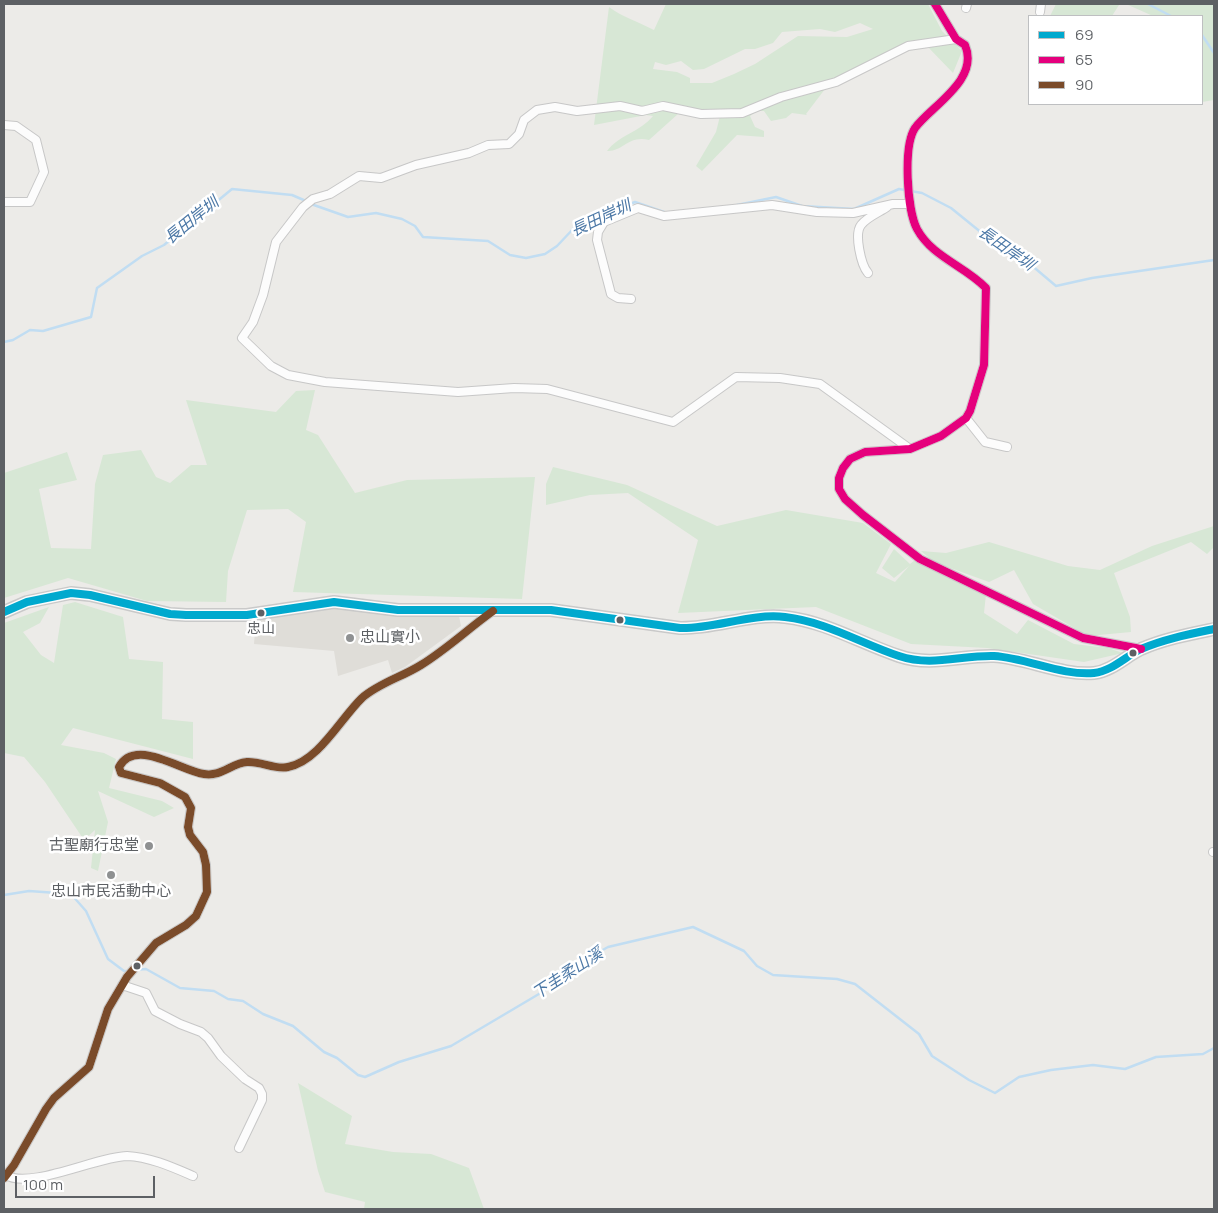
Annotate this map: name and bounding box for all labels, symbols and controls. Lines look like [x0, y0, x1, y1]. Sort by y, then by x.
legend [1028, 15, 1203, 105]
text: 69 [1075, 24, 1093, 45]
text: 65 [1075, 49, 1093, 70]
text: 90 [1075, 74, 1093, 95]
water label: 長田岸圳 [161, 193, 223, 249]
water label: 長田岸圳 [568, 197, 634, 241]
water label: 長田岸圳 [974, 223, 1038, 275]
marker: 忠山 [256, 608, 266, 618]
unlabelled marker [615, 615, 625, 625]
place label: 忠山 [247, 621, 275, 637]
place label: 忠山實小 [360, 629, 420, 647]
marker: 忠山實小 [344, 632, 356, 644]
unlabelled marker [1128, 648, 1138, 658]
place label: 古聖廟行忠堂 [49, 837, 139, 855]
marker: 古聖廟行忠堂 [143, 840, 155, 852]
marker: 忠山市民活動中心 [105, 869, 117, 881]
place label: 忠山市民活動中心 [51, 883, 171, 901]
water label: 下圭柔山溪 [529, 944, 607, 1004]
unlabelled marker [132, 961, 142, 971]
scale bar [18, 1166, 158, 1198]
text: 100 m [23, 1174, 63, 1195]

